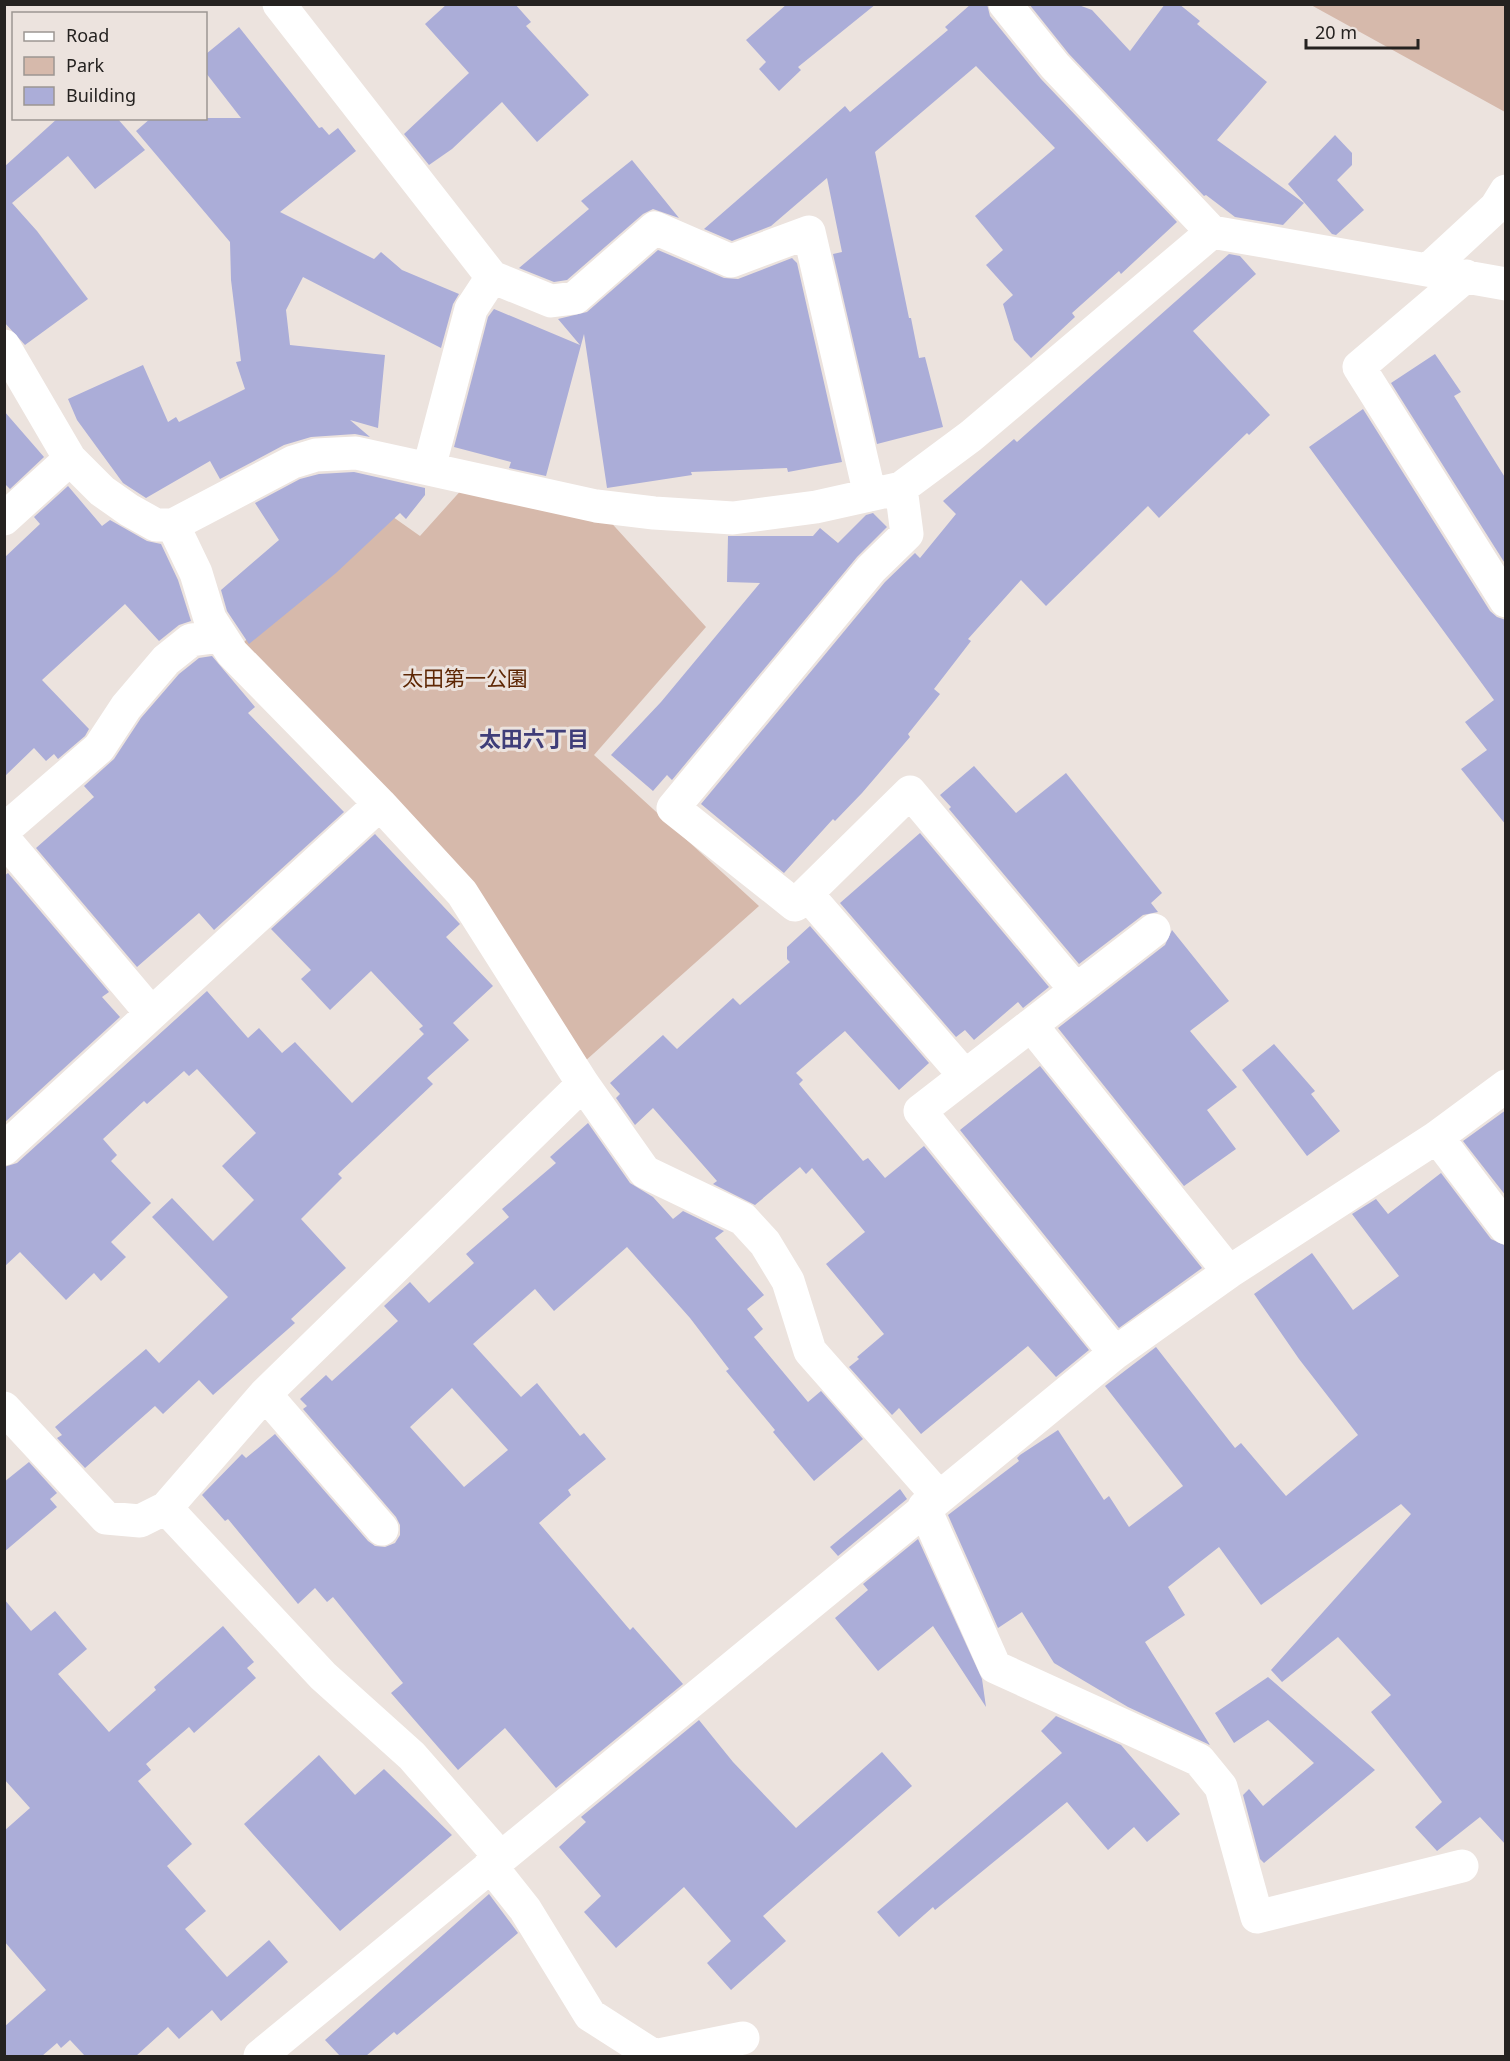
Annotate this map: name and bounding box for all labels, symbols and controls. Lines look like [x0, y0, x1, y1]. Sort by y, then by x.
legend [12, 12, 207, 120]
scale bar [1306, 12, 1418, 50]
text: 20 m [1315, 20, 1357, 44]
text: Road [66, 23, 109, 47]
text: Park [66, 53, 104, 77]
text: Building [66, 83, 136, 107]
park label: 太田第一公園 [402, 664, 528, 692]
district label: 太田六丁目 [479, 723, 589, 753]

